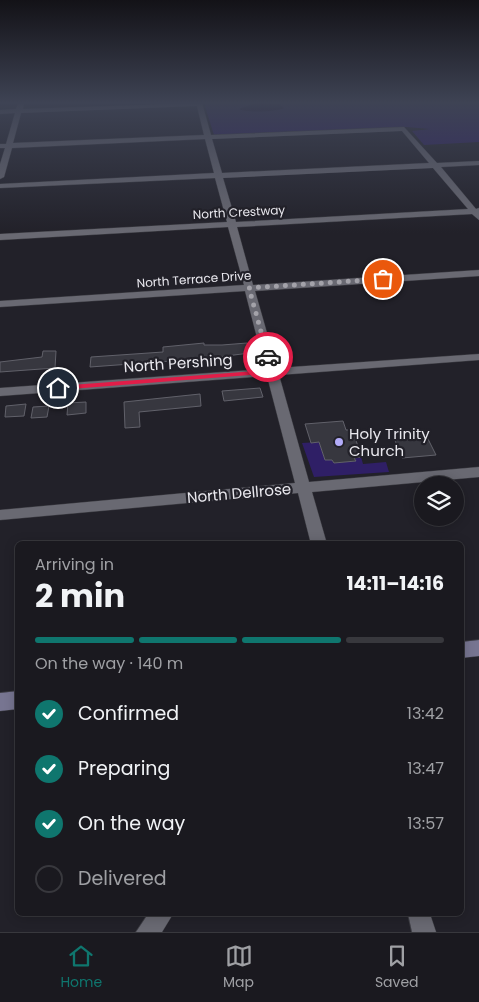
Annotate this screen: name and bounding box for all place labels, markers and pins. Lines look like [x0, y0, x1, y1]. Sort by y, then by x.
pin [362, 258, 404, 300]
pin [37, 367, 79, 409]
place label: Holy Trinity Church [349, 423, 430, 461]
marker: Holy Trinity Church [333, 436, 345, 448]

